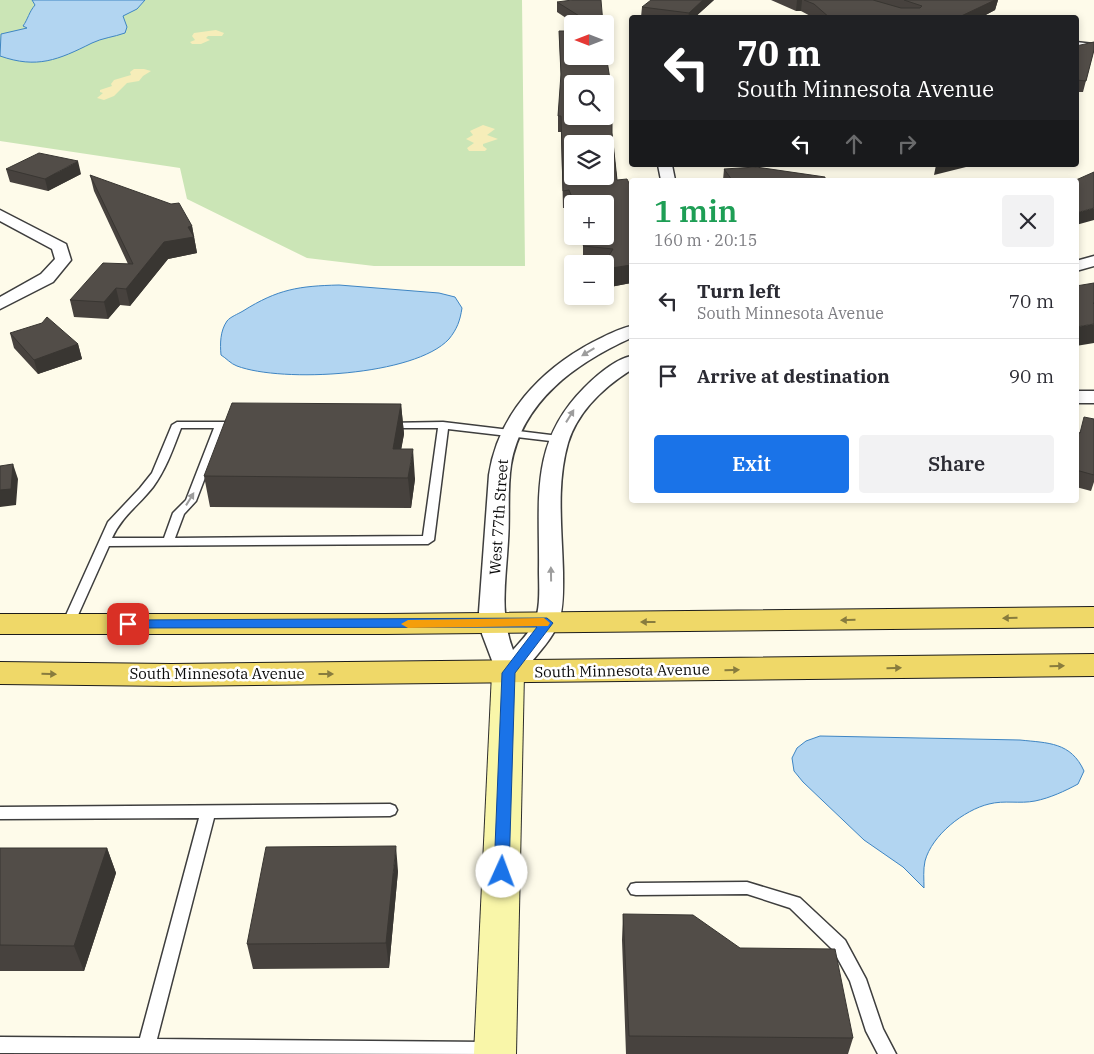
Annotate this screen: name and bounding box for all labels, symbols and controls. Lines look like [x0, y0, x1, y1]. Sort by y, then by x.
north arrow [564, 15, 614, 65]
map controls [564, 15, 614, 305]
text: 70 m [737, 30, 821, 76]
icon: left [654, 35, 719, 100]
text: South Minnesota Avenue [737, 74, 994, 103]
button: search [564, 75, 614, 125]
icon: left [787, 130, 815, 158]
icon: ahead [840, 130, 868, 158]
icon: right [893, 130, 921, 158]
button: layers [564, 135, 614, 185]
text: 1 min [654, 191, 737, 230]
button: + [564, 195, 614, 245]
button: close [1002, 195, 1054, 247]
text: 160 m · 20:15 [654, 230, 757, 250]
button: − [564, 255, 614, 305]
text: Turn left [697, 279, 780, 303]
icon: left [654, 287, 682, 315]
text: 70 m [1009, 289, 1054, 313]
text: South Minnesota Avenue [697, 303, 884, 323]
one-way arrow [581, 348, 594, 357]
icon: arrive [654, 362, 682, 390]
text: Arrive at destination [697, 364, 890, 388]
text: 90 m [1009, 364, 1054, 388]
one-way arrow [566, 409, 575, 422]
button: Exit [654, 435, 849, 493]
button: Share [859, 435, 1054, 493]
street label: West 77th Street [485, 458, 512, 576]
one-way arrow [185, 492, 194, 506]
one-way arrow [547, 566, 555, 582]
pin [107, 603, 149, 645]
icon: arrive [114, 610, 142, 638]
one-way arrow [1002, 614, 1018, 622]
one-way arrow [840, 616, 856, 624]
one-way arrow [640, 618, 656, 626]
street label: South Minnesota Avenue [534, 659, 710, 682]
one-way arrow [1049, 661, 1065, 669]
street label: South Minnesota Avenue [129, 664, 305, 683]
one-way arrow [887, 664, 903, 672]
one-way arrow [724, 666, 740, 674]
one-way arrow [41, 670, 57, 678]
one-way arrow [318, 670, 334, 678]
position arrow [475, 845, 527, 897]

